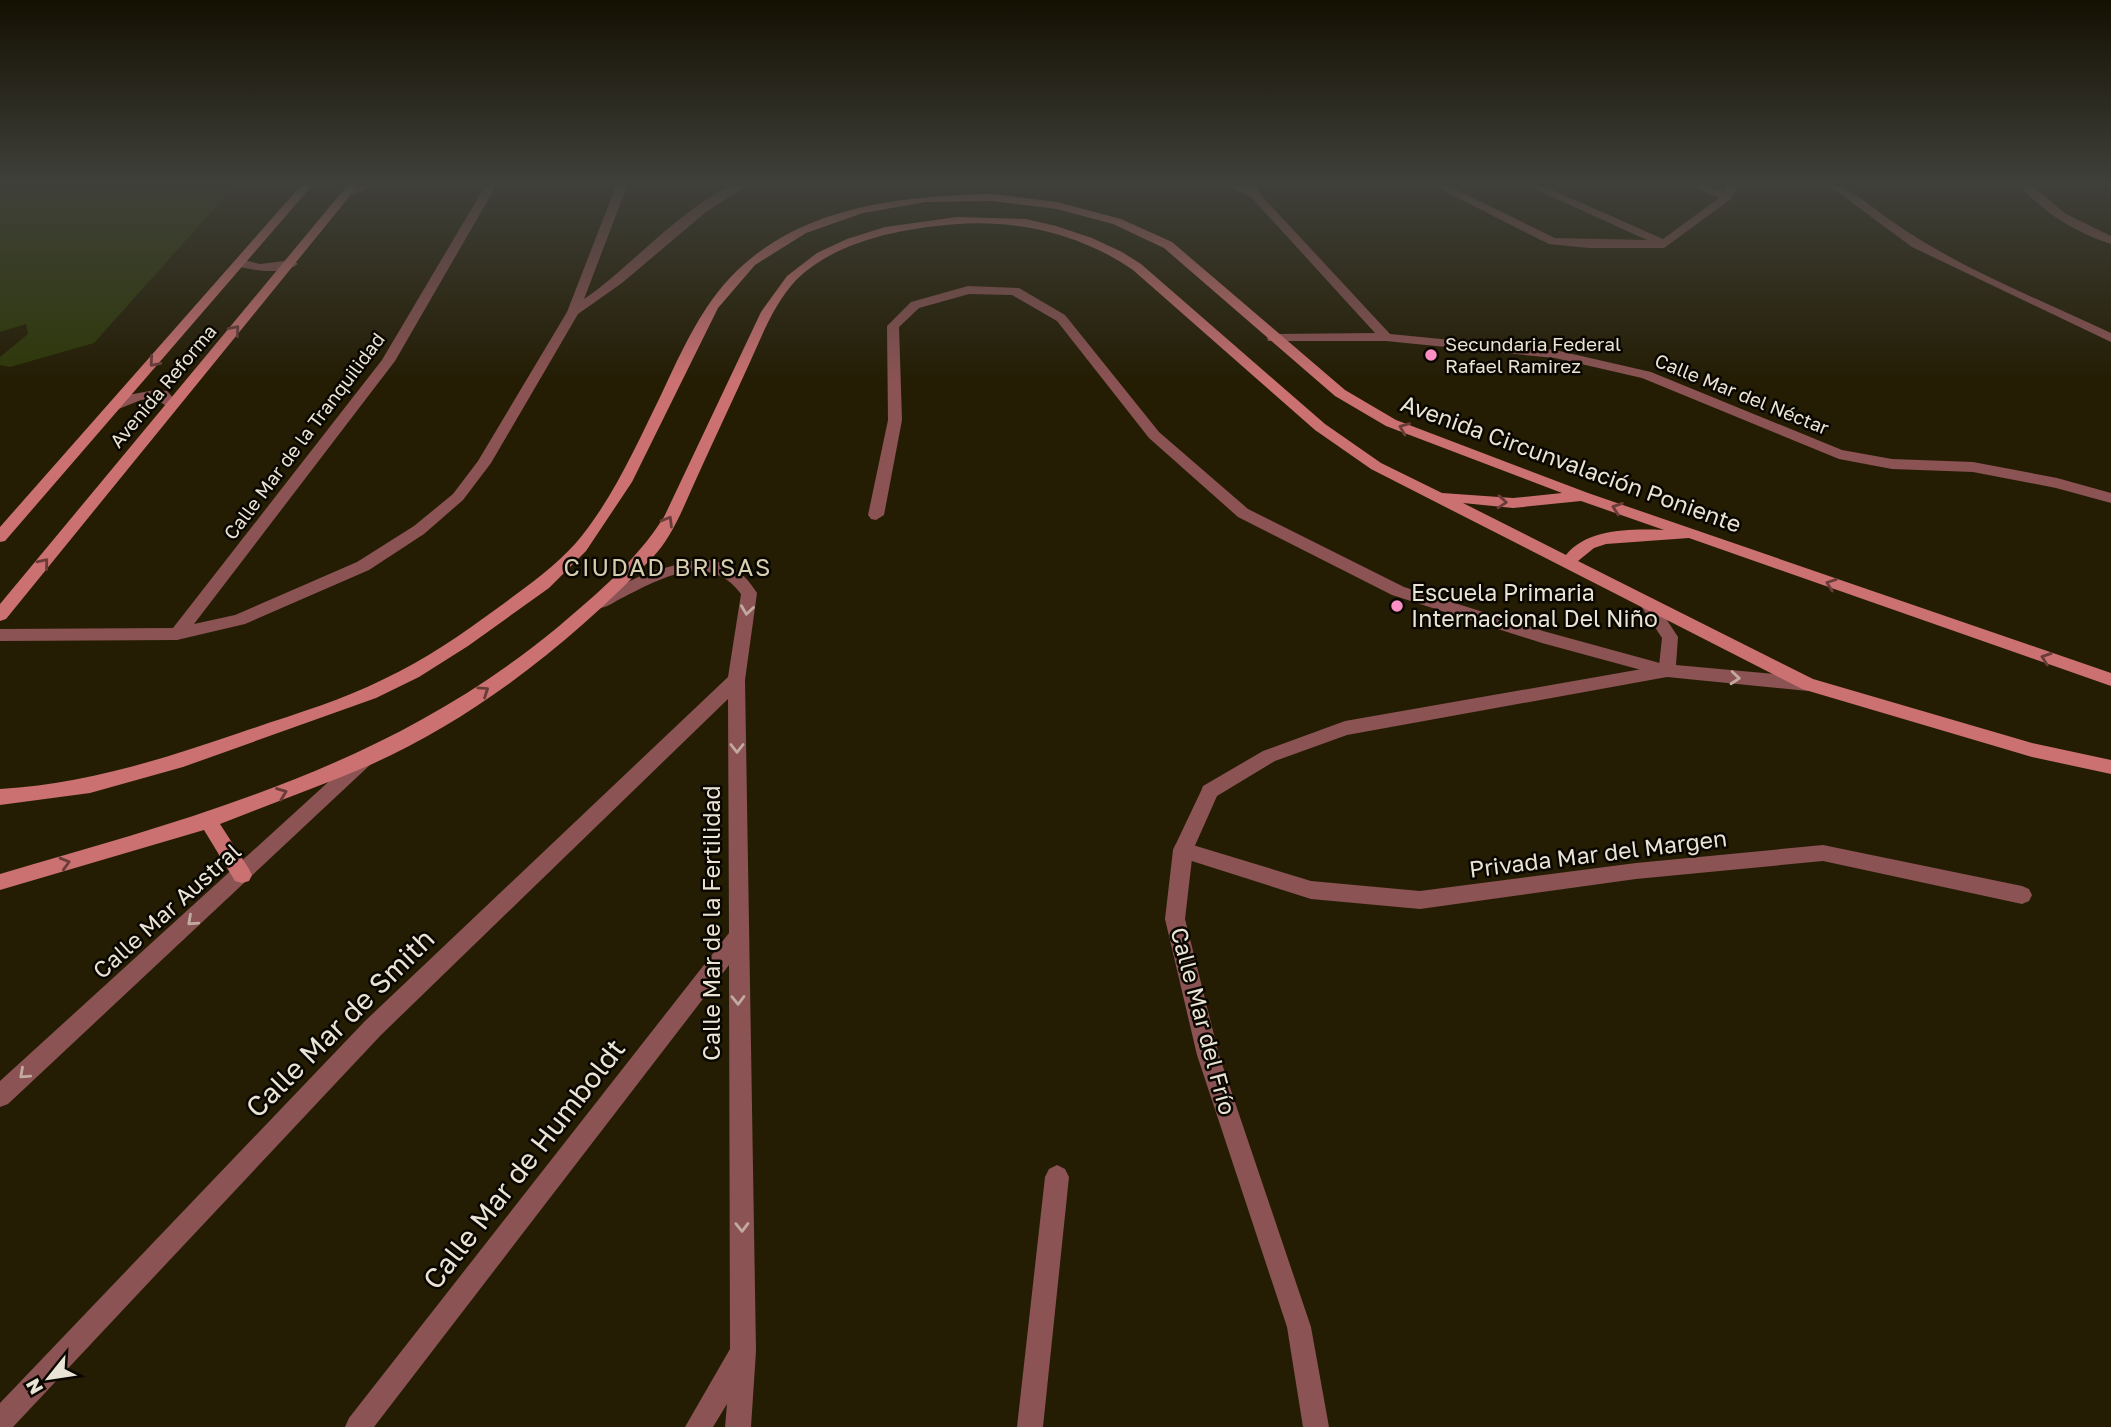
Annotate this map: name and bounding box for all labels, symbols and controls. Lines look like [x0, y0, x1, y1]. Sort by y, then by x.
street label: Avenida Reforma [104, 319, 221, 452]
one-way arrow [227, 326, 239, 339]
street label: Calle Mar de la Tranquilidad [218, 328, 389, 544]
place label: Secundaria Federal Rafael Ramirez [1445, 332, 1621, 377]
marker: Secundaria Federal Rafael Ramirez [1423, 347, 1439, 363]
street label: Calle Mar del Néctar [1652, 348, 1833, 439]
one-way arrow [149, 354, 162, 367]
street label: Avenida Circunvalación Poniente [1397, 388, 1745, 538]
one-way arrow [1399, 422, 1411, 436]
one-way arrow [1497, 494, 1508, 509]
one-way arrow [1611, 502, 1623, 516]
one-way arrow [660, 516, 673, 529]
district label: CIUDAD BRISAS [564, 552, 772, 581]
one-way arrow [36, 559, 48, 572]
place label: Escuela Primaria Internacional Del Niño [1411, 578, 1658, 632]
one-way arrow [1826, 578, 1838, 592]
marker: Escuela Primaria Internacional Del Niño [1389, 598, 1405, 614]
one-way arrow [739, 604, 754, 616]
one-way arrow [2041, 652, 2053, 666]
one-way arrow [1729, 670, 1741, 685]
one-way arrow [476, 687, 489, 699]
one-way arrow [729, 743, 744, 754]
street label: Calle Mar de la Fertilidad [697, 785, 725, 1061]
one-way arrow [275, 788, 287, 802]
street label: Privada Mar del Margen [1467, 823, 1728, 883]
street label: Calle Mar Austral [87, 837, 246, 984]
one-way arrow [59, 856, 71, 871]
one-way arrow [187, 913, 200, 925]
street label: Calle Mar de Smith [239, 922, 441, 1124]
street label: Calle Mar del Frío [1165, 924, 1242, 1118]
one-way arrow [730, 995, 746, 1006]
street label: Calle Mar de Humboldt [416, 1032, 631, 1295]
one-way arrow [19, 1066, 32, 1079]
one-way arrow [734, 1222, 749, 1233]
north arrow [14, 1343, 84, 1413]
text: N [20, 1375, 47, 1399]

